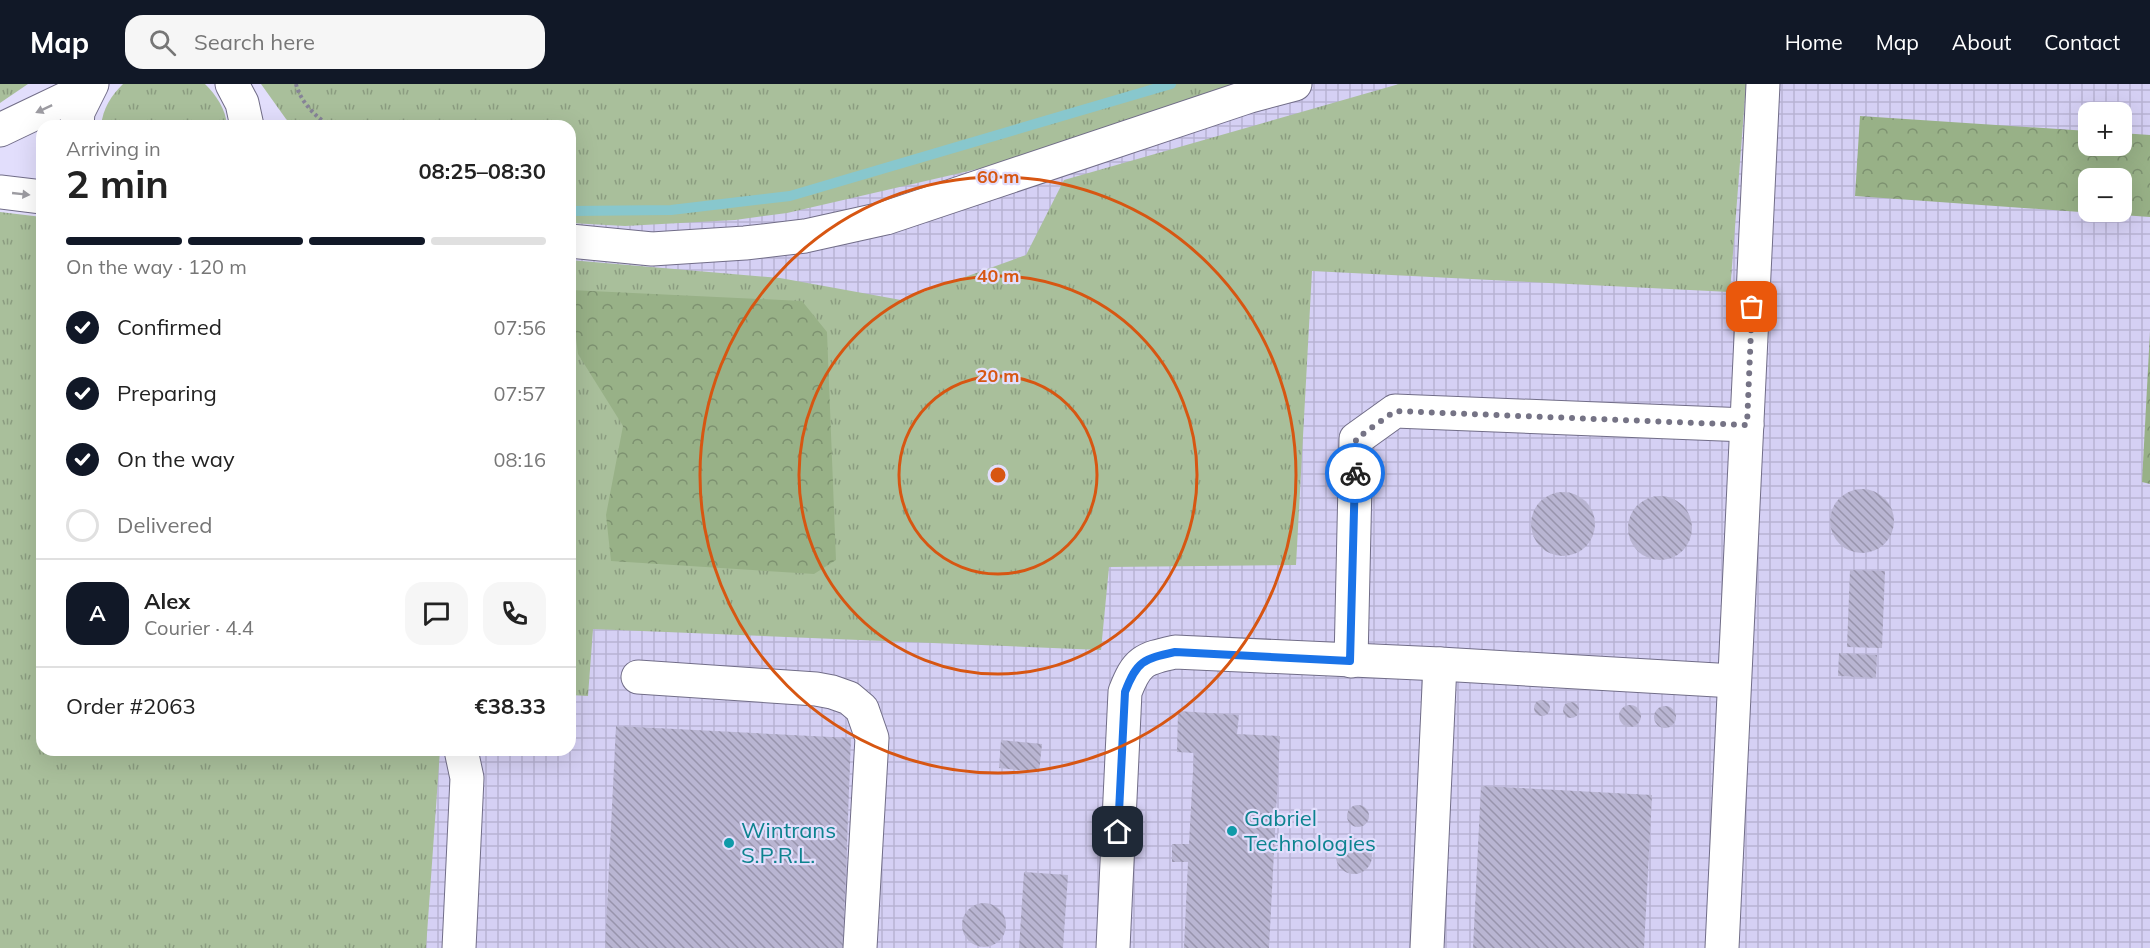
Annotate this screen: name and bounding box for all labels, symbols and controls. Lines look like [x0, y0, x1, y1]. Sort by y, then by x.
search box [125, 15, 545, 69]
text: Map [30, 25, 89, 60]
icon: search [146, 26, 179, 59]
text: Search here [194, 28, 315, 56]
text: Home [1785, 29, 1843, 55]
text: Map [1876, 29, 1919, 55]
text: About [1952, 29, 2011, 55]
text: Contact [2044, 29, 2120, 55]
map controls [2078, 102, 2132, 222]
button: + [2078, 102, 2132, 156]
one-way arrow [35, 104, 53, 114]
text: Arriving in [66, 136, 161, 161]
text: 08:25–08:30 [418, 157, 546, 185]
text: 2 min [66, 159, 169, 208]
text: 60 m [977, 165, 1019, 188]
button: − [2078, 168, 2132, 222]
one-way arrow [12, 190, 31, 199]
text: On the way · 120 m [66, 254, 247, 279]
text: 40 m [977, 264, 1019, 287]
pin [1726, 281, 1777, 332]
icon: bag [1735, 290, 1768, 323]
icon: check [66, 311, 99, 344]
text: Confirmed [117, 313, 222, 341]
text: 07:56 [493, 315, 546, 340]
text: 20 m [977, 364, 1019, 387]
icon: check [66, 377, 99, 410]
text: Preparing [117, 379, 217, 407]
text: 07:57 [493, 381, 546, 406]
icon: check [66, 443, 99, 476]
courier [1325, 443, 1385, 503]
text: On the way [117, 445, 235, 473]
text: 08:16 [493, 447, 546, 472]
icon: bike [1339, 457, 1372, 490]
centre of rings [988, 465, 1008, 485]
text: Delivered [117, 511, 212, 539]
button: chat [405, 582, 468, 645]
button: phone [483, 582, 546, 645]
text: Alex [144, 587, 190, 615]
text: A [89, 599, 106, 627]
text: Courier · 4.4 [144, 615, 254, 640]
text: Order #2063 [66, 692, 196, 720]
text: €38.33 [475, 692, 546, 720]
place label: Gabriel Technologies [1244, 804, 1376, 857]
pin [1092, 806, 1143, 857]
icon: home [1101, 815, 1134, 848]
place label: Wintrans S.P.R.L. [741, 816, 836, 869]
marker: Gabriel Technologies [1225, 824, 1239, 838]
marker: Wintrans S.P.R.L. [722, 836, 736, 850]

